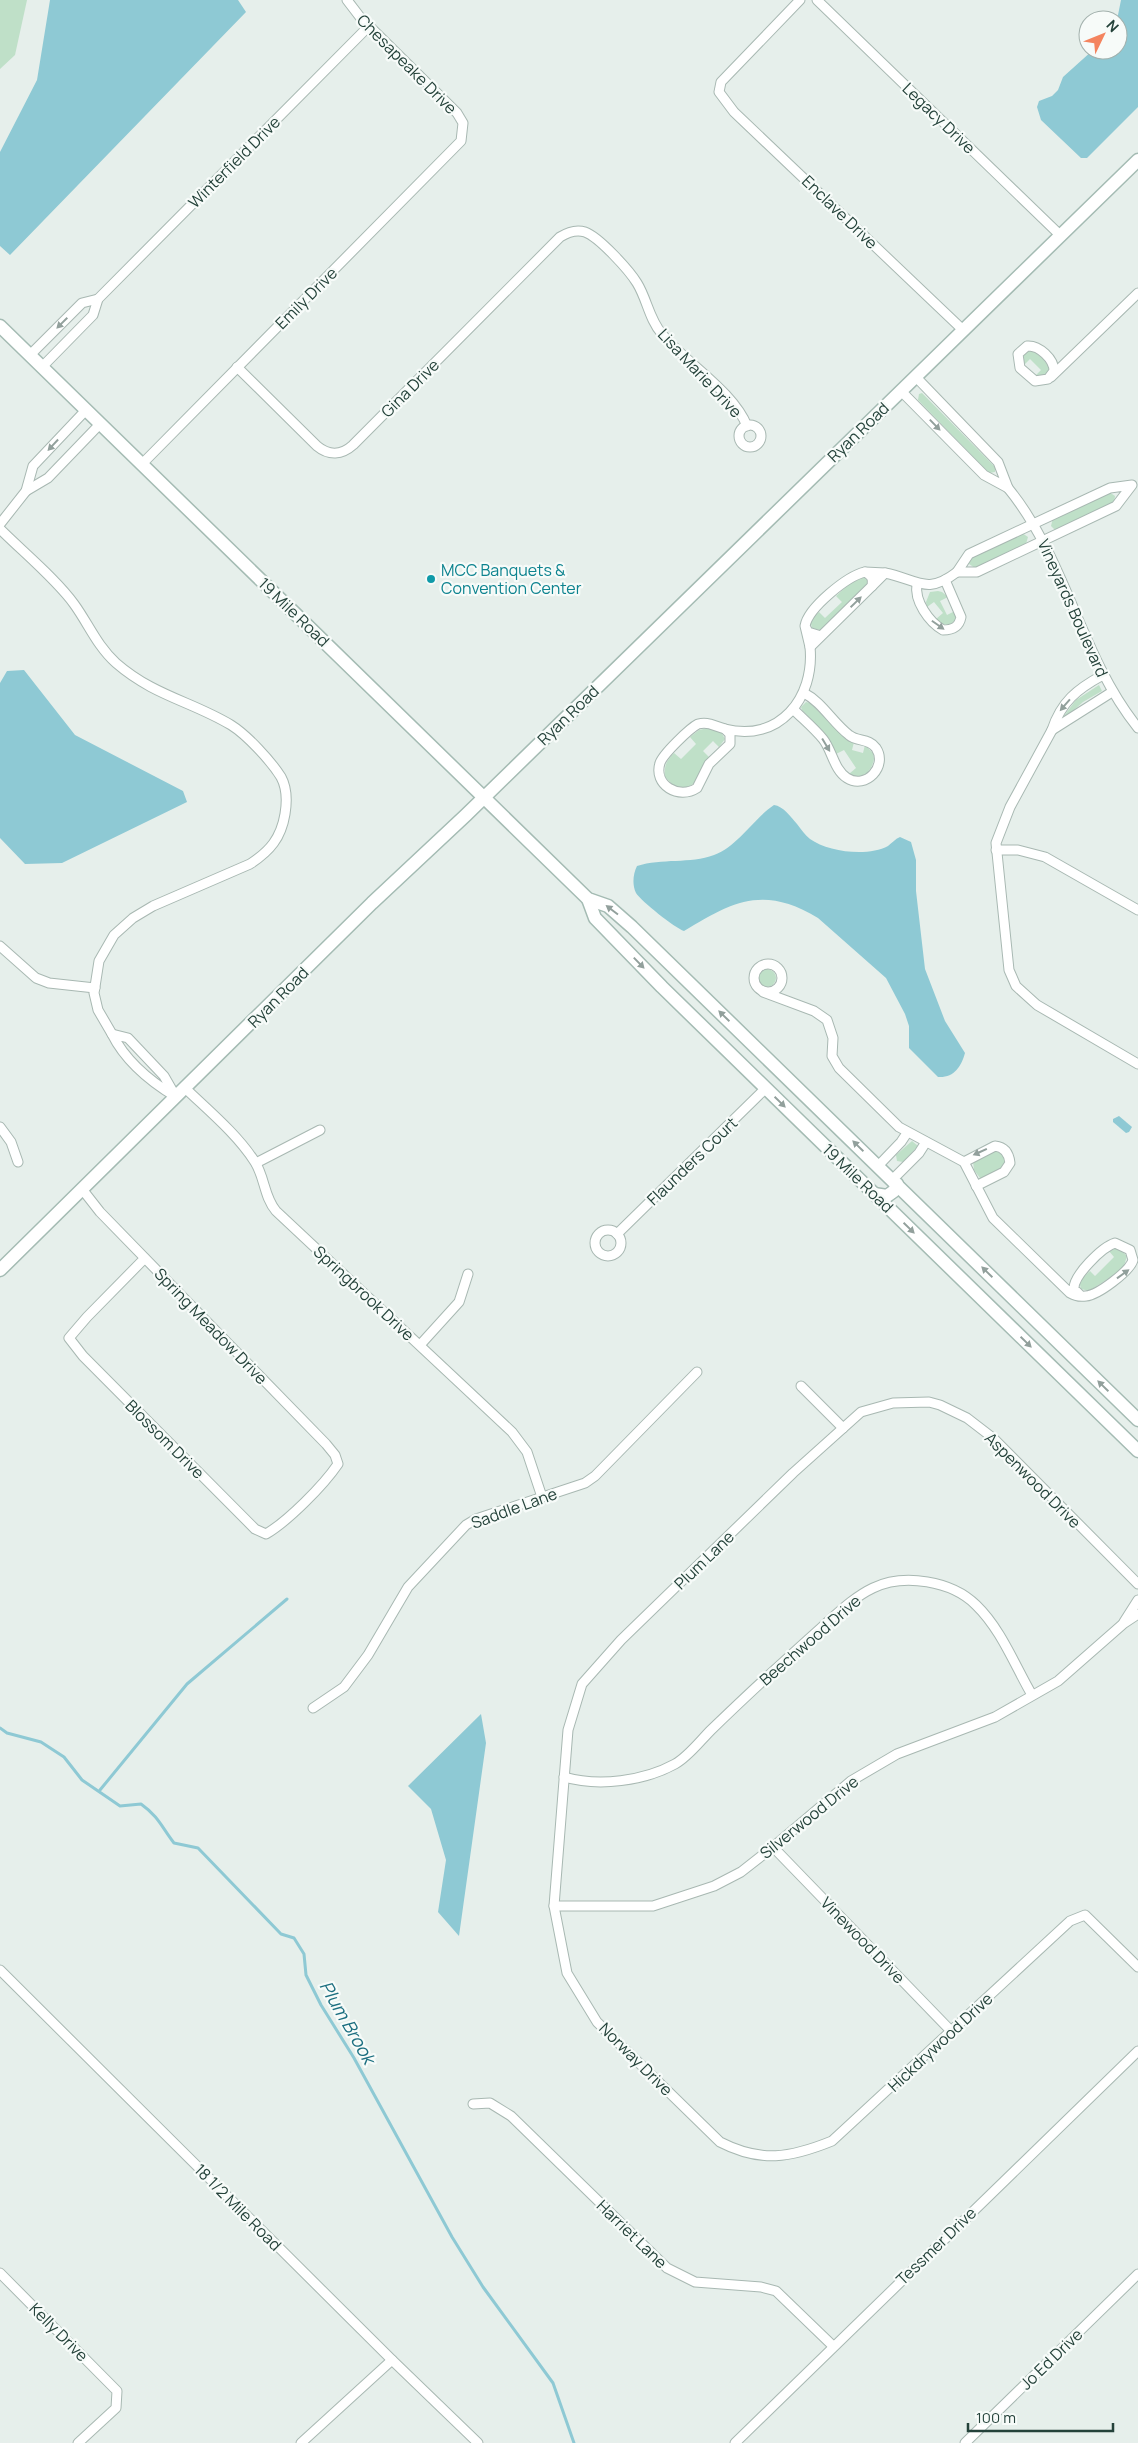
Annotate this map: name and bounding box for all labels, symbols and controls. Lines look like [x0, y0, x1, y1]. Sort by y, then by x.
street label: Chesapeake Drive [352, 9, 462, 119]
north arrow [1078, 10, 1128, 60]
text: N [1102, 16, 1123, 36]
street label: Legacy Drive [898, 78, 980, 158]
street label: Winterfield Drive [183, 111, 285, 213]
street label: Enclave Drive [797, 170, 883, 254]
street label: Emily Drive [270, 262, 342, 334]
one-way arrow [56, 317, 68, 329]
street label: Lisa Marie Drive [653, 324, 747, 422]
street label: Gina Drive [376, 354, 444, 422]
street label: Ryan Road [822, 397, 894, 467]
one-way arrow [929, 419, 941, 431]
one-way arrow [47, 439, 58, 452]
street label: Vineyards Boulevard [1033, 536, 1113, 680]
place label: MCC Banquets & Convention Center [441, 559, 582, 599]
street label: 19 Mile Road [254, 573, 334, 651]
marker: MCC Banquets & Convention Center [425, 573, 437, 585]
one-way arrow [849, 596, 861, 608]
one-way arrow [931, 620, 945, 630]
street label: Ryan Road [532, 680, 604, 750]
one-way arrow [1059, 698, 1070, 711]
one-way arrow [821, 738, 830, 751]
one-way arrow [605, 905, 619, 915]
one-way arrow [633, 957, 645, 969]
street label: Ryan Road [243, 962, 313, 1032]
one-way arrow [719, 1010, 731, 1022]
one-way arrow [774, 1096, 786, 1108]
street label: Flaunders Court [642, 1112, 742, 1210]
street label: 19 Mile Road [818, 1139, 898, 1217]
one-way arrow [853, 1140, 865, 1152]
one-way arrow [973, 1148, 987, 1156]
one-way arrow [903, 1222, 915, 1234]
street label: Springbrook Drive [309, 1240, 419, 1346]
street label: Spring Meadow Drive [150, 1263, 272, 1389]
one-way arrow [981, 1266, 993, 1278]
one-way arrow [1116, 1269, 1130, 1279]
one-way arrow [1019, 1335, 1031, 1347]
one-way arrow [1097, 1380, 1109, 1392]
street label: Blossom Drive [121, 1395, 209, 1483]
street label: Aspenwood Drive [980, 1427, 1086, 1533]
street label: Saddle Lane [468, 1482, 560, 1534]
street label: Plum Lane [669, 1526, 739, 1594]
street label: Beechwood Drive [755, 1590, 865, 1690]
street label: Silverwood Drive [755, 1770, 863, 1864]
street label: Vinewood Drive [816, 1892, 910, 1988]
water label: Plum Brook [315, 1976, 383, 2071]
street label: Hickdrywood Drive [883, 1988, 997, 2096]
street label: Norway Drive [594, 2017, 678, 2101]
street label: 18 1/2 Mile Road [190, 2159, 286, 2255]
street label: Harriet Lane [592, 2195, 672, 2273]
street label: Tessmer Drive [891, 2202, 981, 2290]
street label: Kelly Drive [25, 2298, 93, 2366]
street label: Jo Ed Drive [1015, 2324, 1087, 2394]
scale bar [968, 2400, 1113, 2432]
text: 100 m [976, 2407, 1016, 2428]

